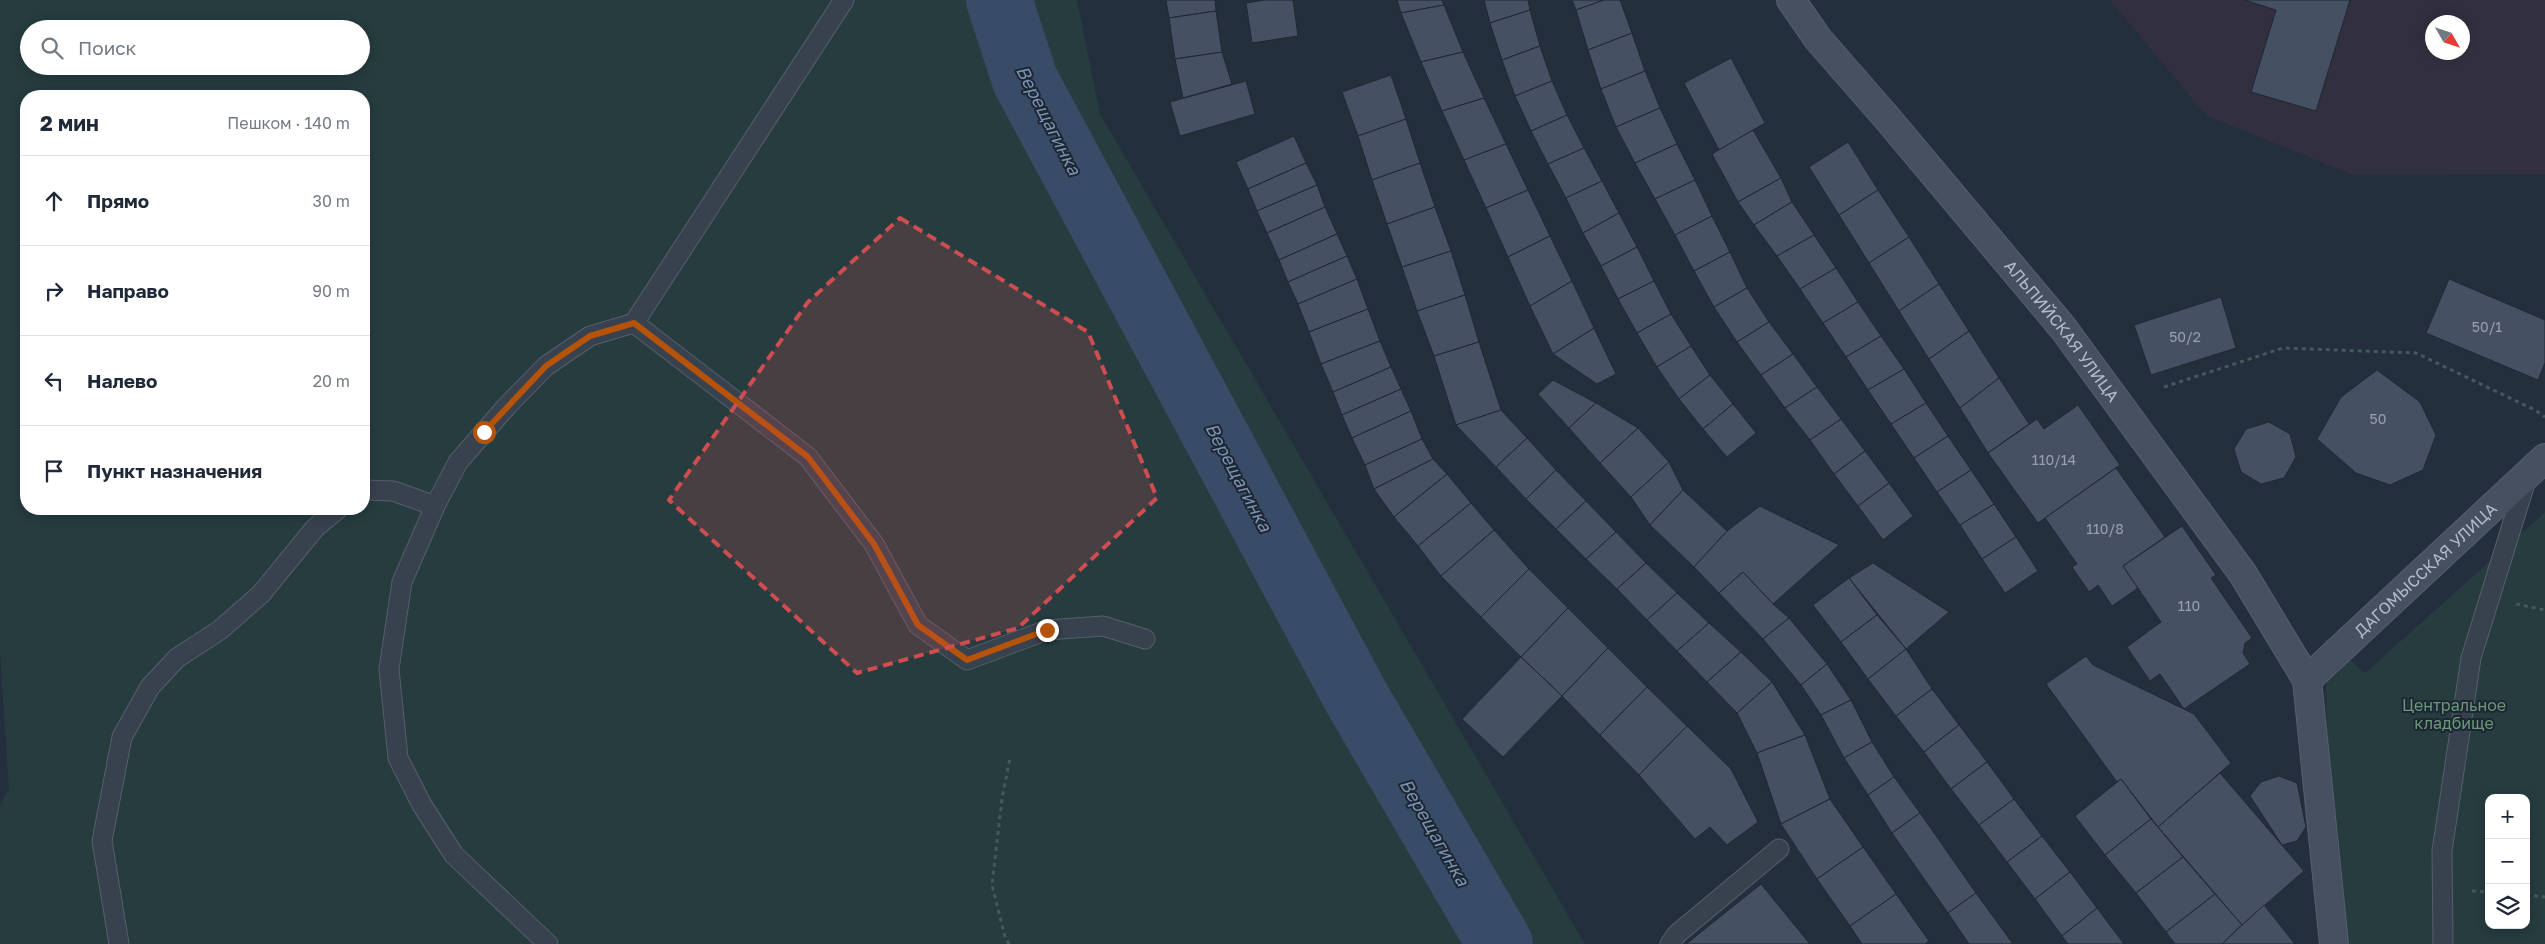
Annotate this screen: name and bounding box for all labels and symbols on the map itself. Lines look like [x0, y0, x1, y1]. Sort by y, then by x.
north arrow [2425, 15, 2470, 60]
water label: Верещагинка [1012, 62, 1086, 179]
street label: АЛЬПИЙСКАЯ УЛИЦА [2000, 256, 2124, 406]
house number: 50/1 [2472, 318, 2502, 335]
house number: 50/2 [2169, 328, 2201, 345]
house number: 50 [2370, 410, 2386, 427]
water label: Верещагинка [1201, 419, 1277, 536]
route start [473, 421, 496, 444]
house number: 110/14 [2032, 451, 2076, 468]
street label: ДАГОМЫССКАЯ УЛИЦА [2350, 498, 2501, 641]
house number: 110/8 [2086, 520, 2124, 537]
house number: 110 [2178, 597, 2200, 614]
route end [1036, 619, 1059, 642]
park label: Центральное кладбище [2402, 695, 2506, 733]
water label: Верещагинка [1395, 775, 1475, 890]

